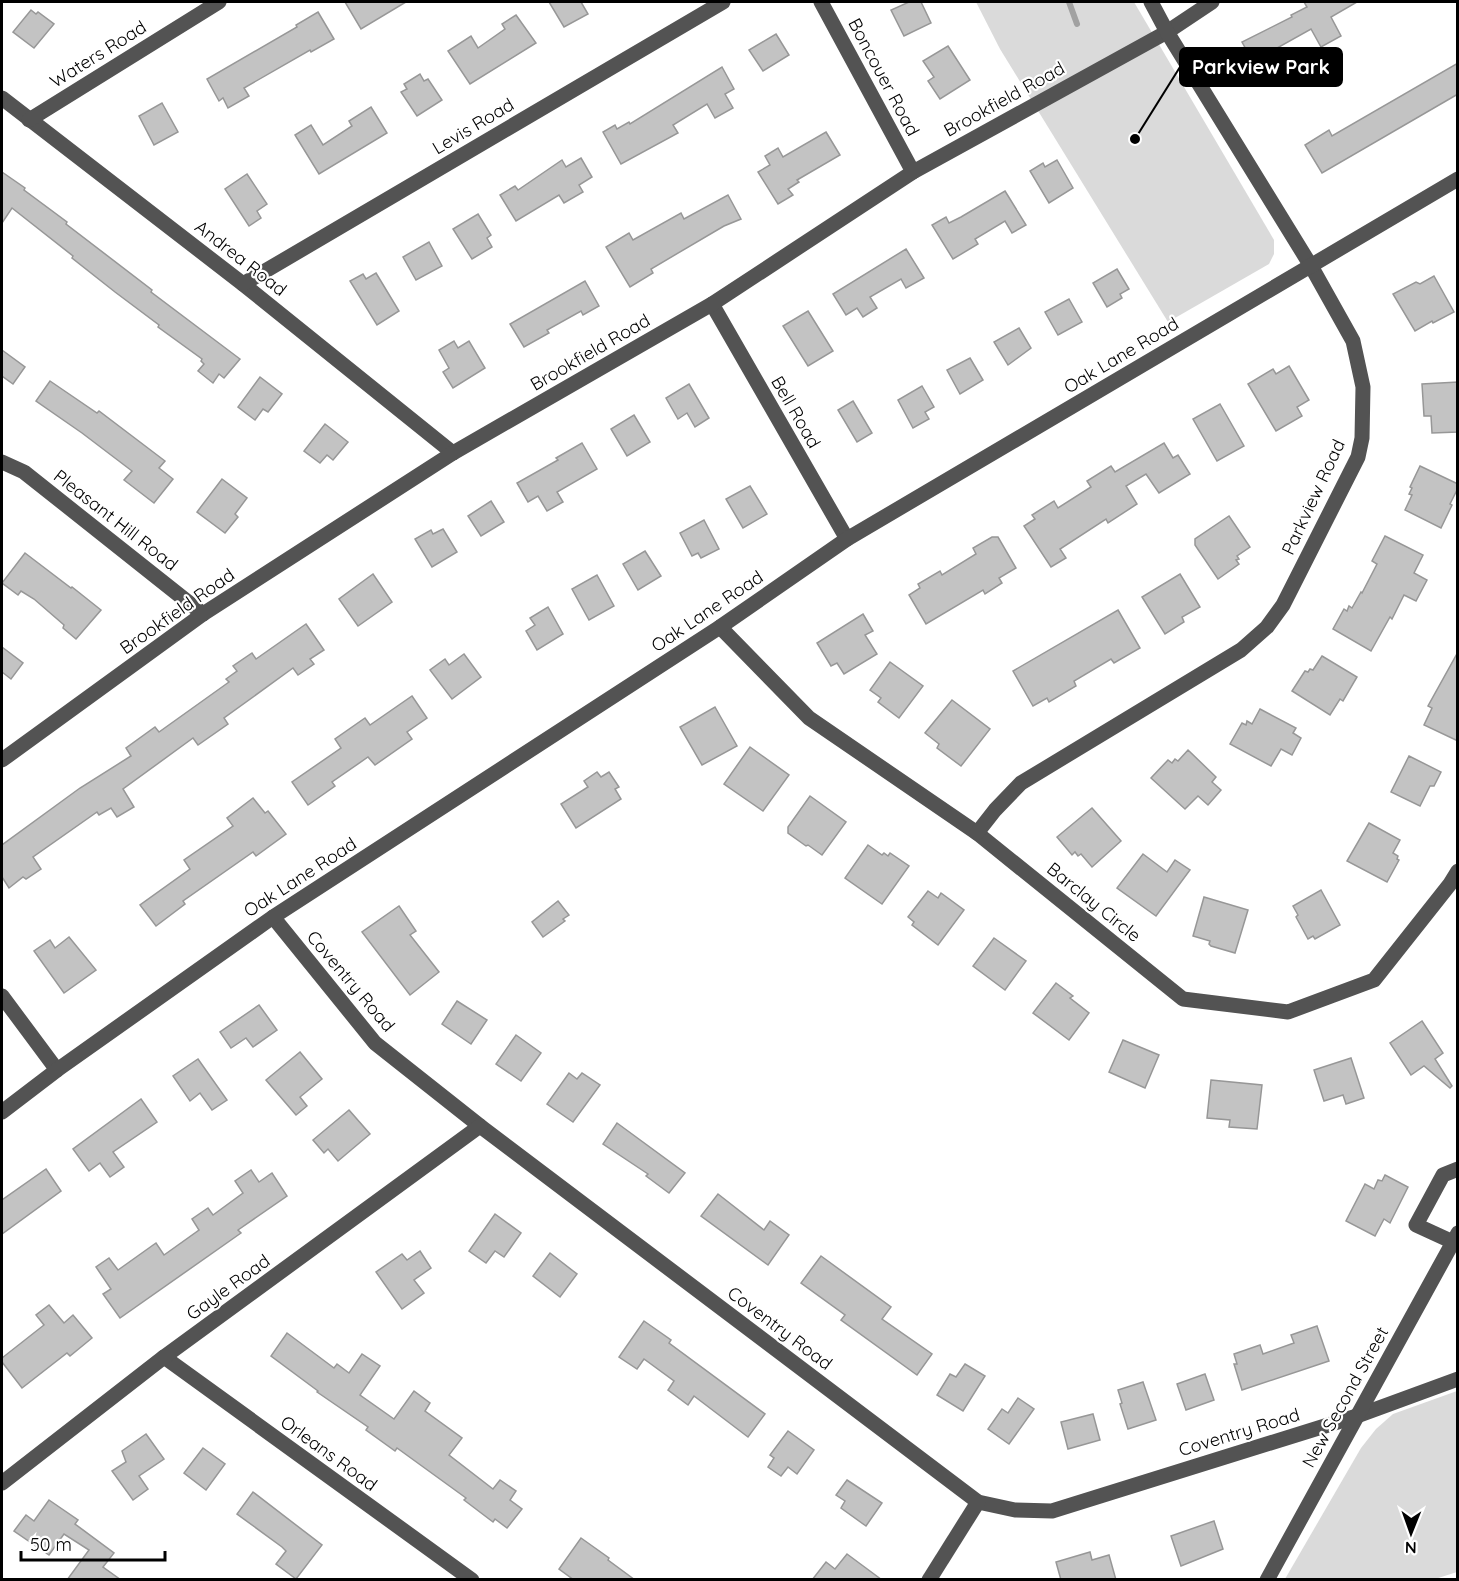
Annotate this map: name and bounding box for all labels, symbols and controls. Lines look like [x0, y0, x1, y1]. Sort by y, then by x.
street label: Boncouer Road [843, 14, 925, 140]
street label: Waters Road [46, 15, 150, 93]
callout: Parkview Park [1180, 48, 1342, 86]
text: Parkview Park [1192, 54, 1330, 79]
street label: Brookfield Road [940, 56, 1068, 142]
street label: Levis Road [428, 93, 518, 159]
street label: Andrea Road [190, 215, 292, 301]
street label: Brookfield Road [526, 308, 654, 396]
street label: Oak Lane Road [1059, 312, 1183, 398]
street label: Bell Road [766, 372, 826, 452]
street label: Parkview Road [1276, 436, 1350, 558]
street label: Pleasant Hill Road [49, 464, 183, 576]
street label: Brookfield Road [115, 563, 239, 659]
street label: Oak Lane Road [647, 565, 767, 657]
street label: Oak Lane Road [239, 832, 361, 922]
street label: Barclay Circle [1042, 857, 1146, 947]
street label: Coventry Road [302, 926, 400, 1036]
street label: Gayle Road [182, 1249, 274, 1325]
street label: Coventry Road [723, 1281, 837, 1375]
street label: New Second Street [1297, 1322, 1393, 1472]
street label: Coventry Road [1176, 1403, 1302, 1461]
street label: Orleans Road [276, 1410, 382, 1496]
north arrow [1381, 1503, 1441, 1563]
scale bar [21, 1524, 165, 1562]
text: 50 m [30, 1533, 72, 1556]
text: N [1405, 1538, 1417, 1558]

